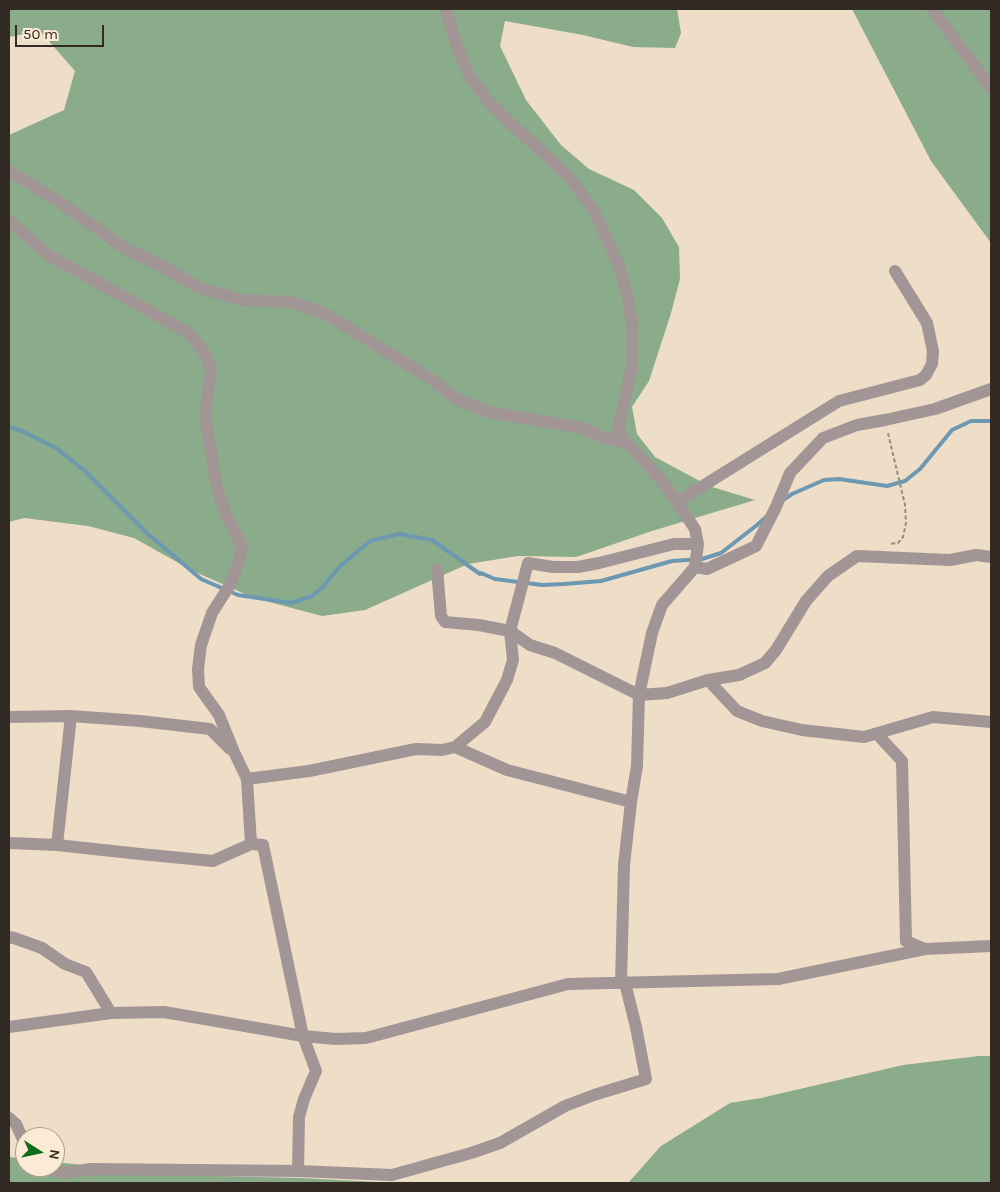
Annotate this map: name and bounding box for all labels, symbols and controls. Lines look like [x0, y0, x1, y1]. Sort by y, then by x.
scale bar [18, 15, 106, 47]
text: 50 m [23, 25, 58, 43]
north arrow [15, 1127, 65, 1177]
text: N [45, 1148, 64, 1161]

